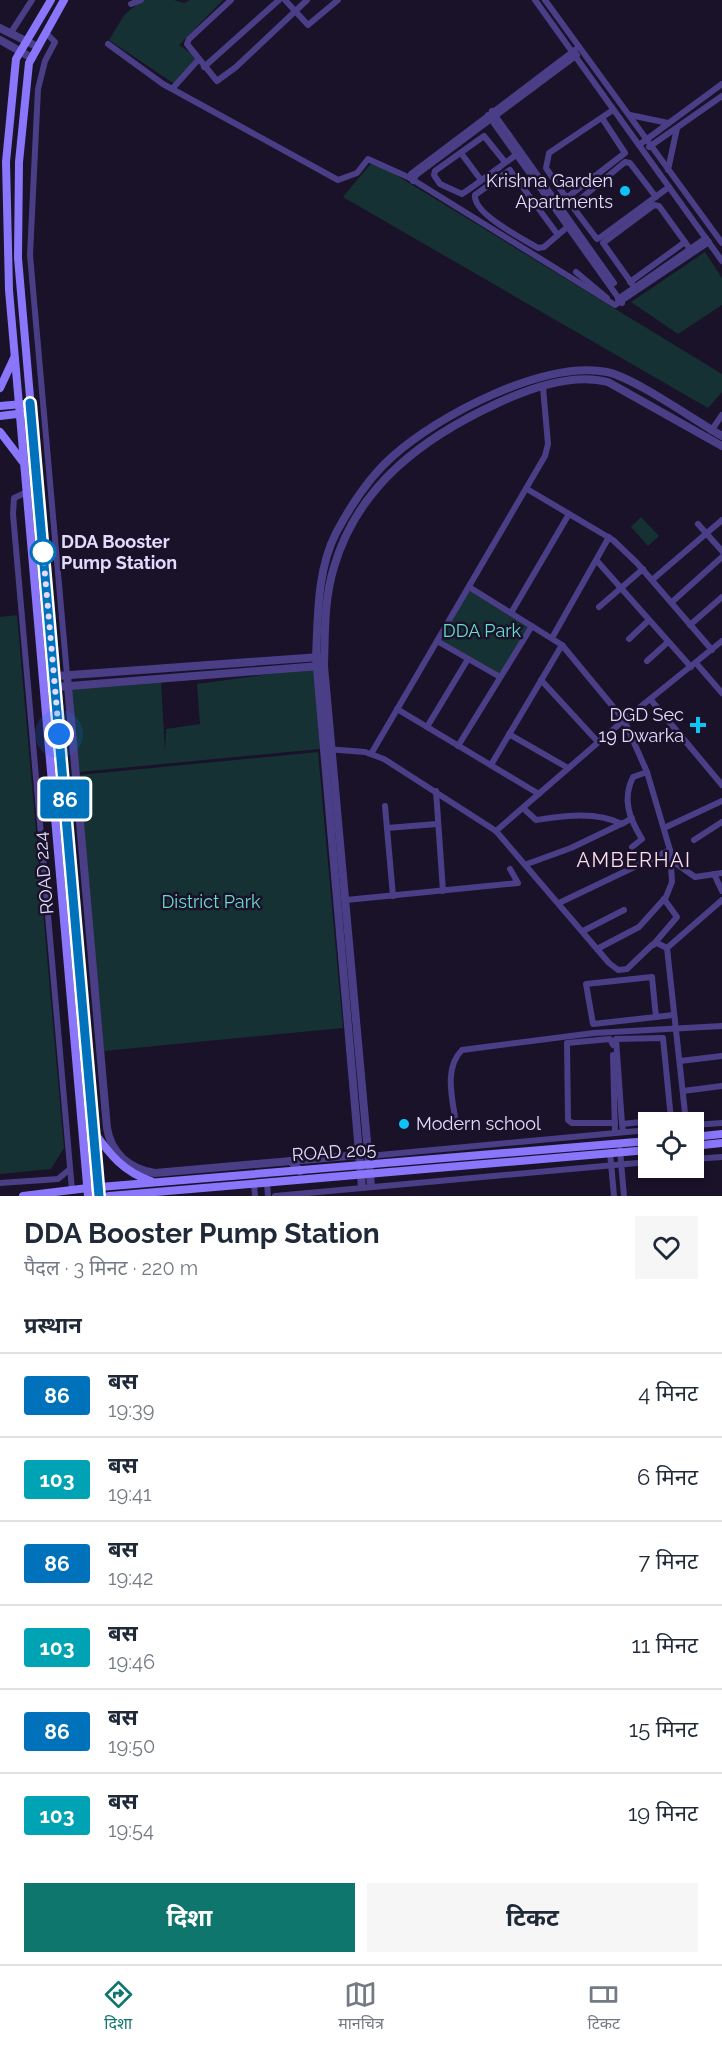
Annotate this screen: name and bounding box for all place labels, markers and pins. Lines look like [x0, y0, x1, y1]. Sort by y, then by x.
place label: Krishna Garden Apartments [486, 170, 613, 212]
marker: Krishna Garden Apartments [618, 184, 632, 198]
place label: DDA Booster Pump Station [61, 531, 177, 573]
marker: DDA Booster Pump Station [30, 539, 56, 565]
place label: DGD Sec 19 Dwarka [598, 704, 684, 746]
marker: DGD Sec 19 Dwarka [689, 716, 707, 734]
place label: Modern school [416, 1113, 541, 1134]
marker: Modern school [397, 1117, 411, 1131]

